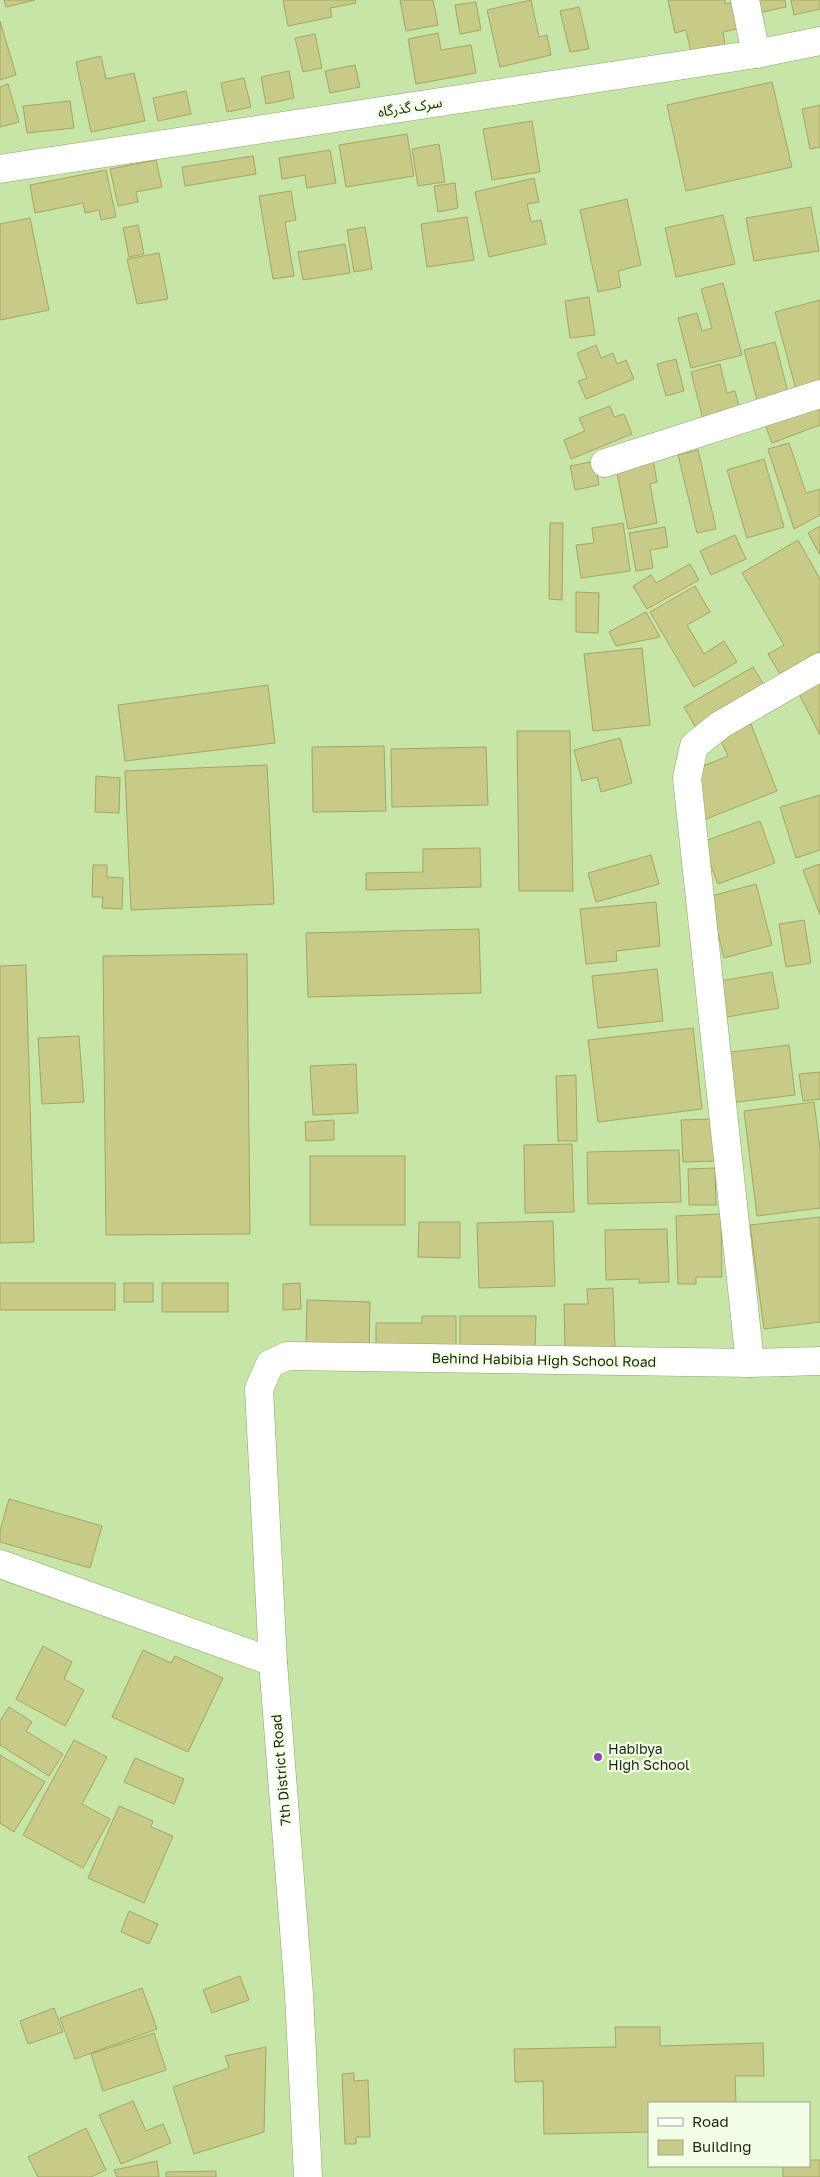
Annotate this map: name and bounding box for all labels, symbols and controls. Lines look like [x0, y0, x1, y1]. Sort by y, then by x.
street label: سرک گذرگاه [376, 93, 444, 121]
street label: Behind Habibia High School Road [432, 1349, 656, 1370]
street label: 7th District Road [267, 1714, 294, 1827]
place label: Habibya High School [608, 1740, 690, 1773]
marker: Habibya High School [592, 1751, 604, 1763]
legend [648, 2102, 810, 2167]
text: Road [692, 2112, 729, 2130]
text: Building [692, 2137, 752, 2155]

